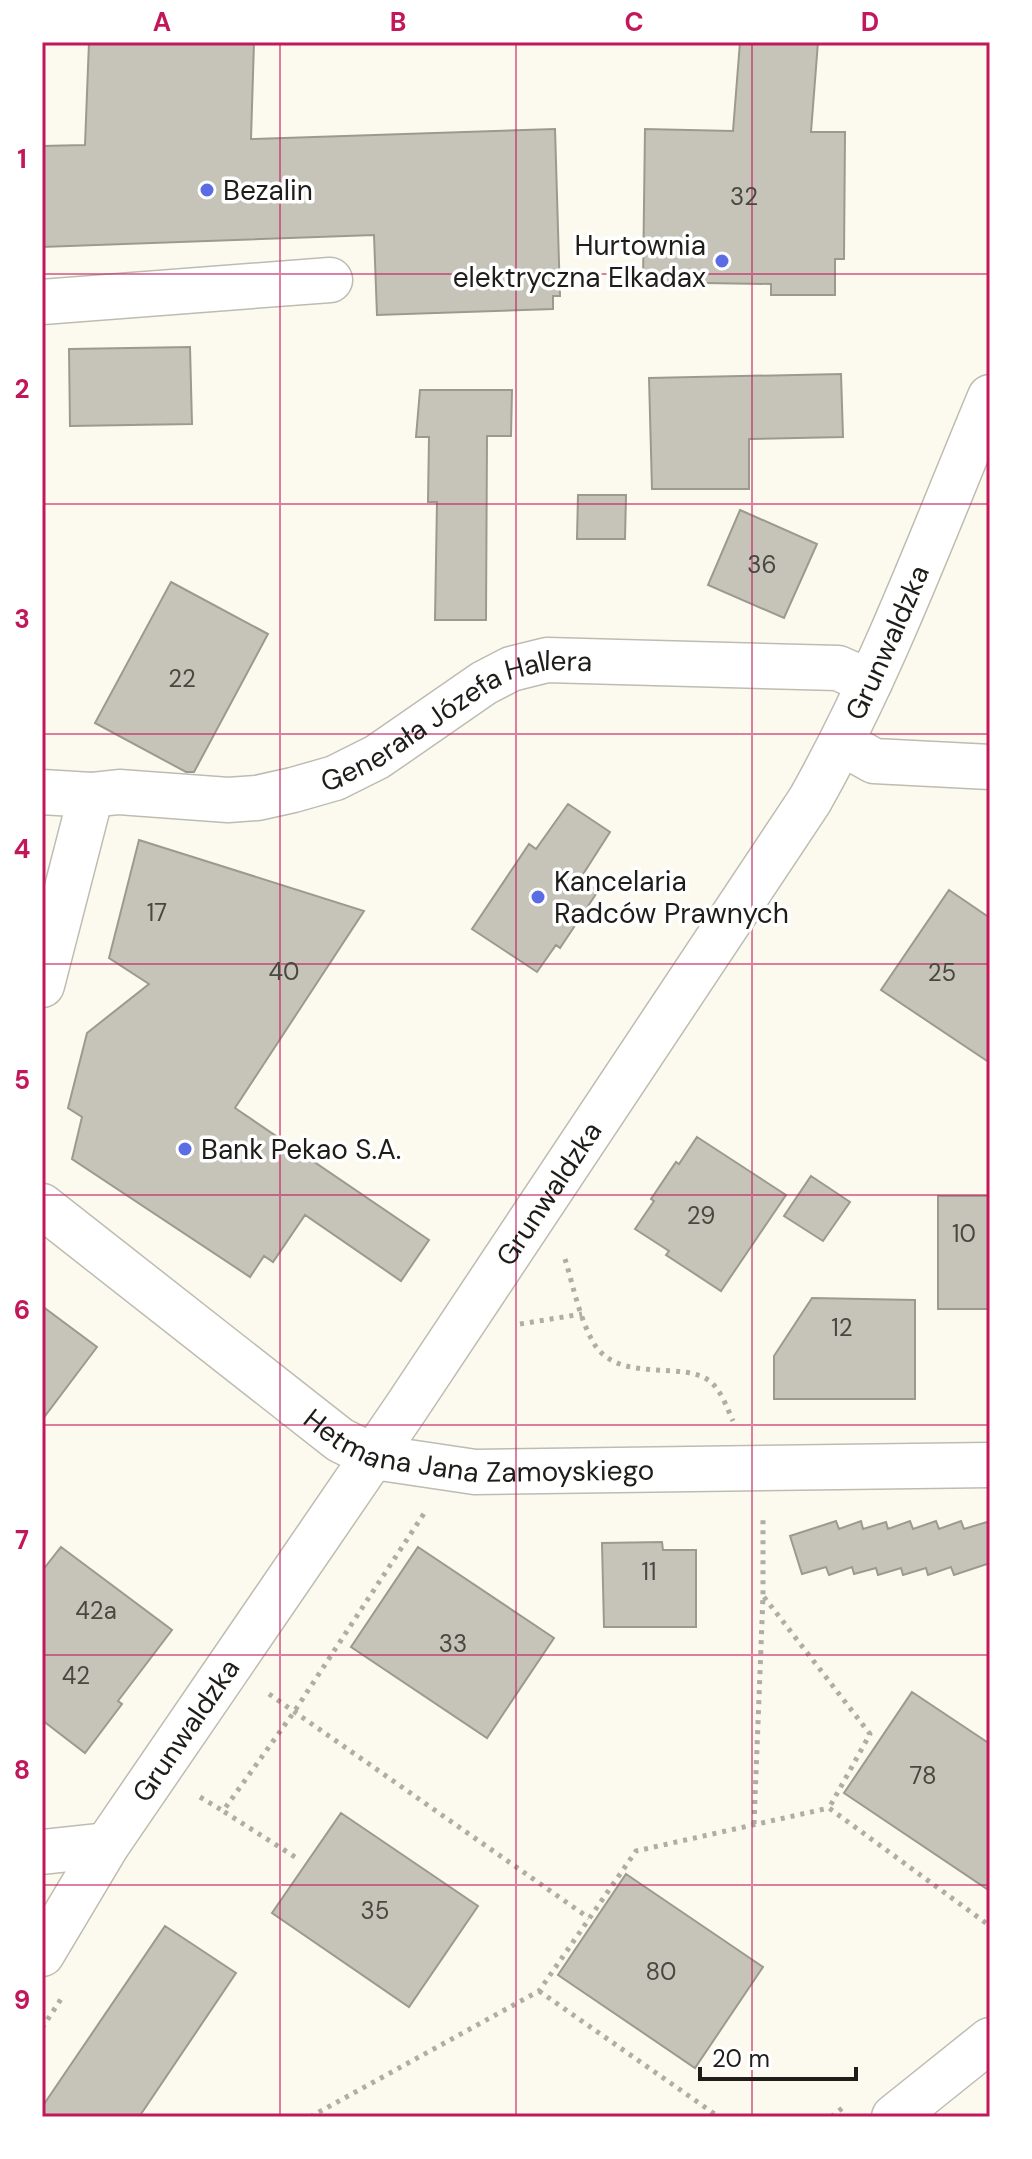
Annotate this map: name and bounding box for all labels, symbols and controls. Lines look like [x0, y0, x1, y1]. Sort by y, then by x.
text: A [153, 5, 171, 39]
text: B [390, 5, 406, 39]
text: C [624, 5, 644, 39]
text: D [861, 5, 879, 39]
text: 1 [17, 142, 27, 176]
place label: Bezalin [223, 172, 313, 209]
marker: Bezalin [198, 181, 216, 199]
house number: 32 [730, 181, 758, 212]
place label: Hurtownia elektryczna Elkadax [453, 227, 706, 296]
marker: Hurtownia elektryczna Elkadax [713, 252, 731, 270]
text: 2 [14, 372, 30, 406]
house number: 36 [747, 549, 777, 580]
street label: Grunwaldzka [836, 559, 937, 726]
text: 3 [14, 602, 30, 636]
street label: Generała Józefa Hallera [316, 641, 593, 800]
house number: 22 [168, 663, 196, 694]
text: 4 [14, 832, 30, 866]
place label: Kancelaria Radców Prawnych [554, 863, 789, 932]
marker: Kancelaria Radców Prawnych [529, 888, 547, 906]
house number: 17 [147, 897, 167, 928]
house number: 40 [269, 956, 299, 987]
house number: 25 [928, 957, 956, 988]
text: 5 [14, 1063, 30, 1097]
street label: Grunwaldzka [487, 1114, 610, 1273]
place label: Bank Pekao S.A. [201, 1131, 401, 1168]
marker: Bank Pekao S.A. [176, 1140, 194, 1158]
house number: 29 [687, 1200, 715, 1231]
house number: 10 [952, 1218, 976, 1249]
text: 6 [14, 1293, 30, 1327]
house number: 12 [831, 1312, 853, 1343]
street label: Hetmana Jana Zamoyskiego [296, 1400, 654, 1491]
text: 7 [15, 1523, 29, 1557]
house number: 11 [642, 1556, 656, 1587]
house number: 42a [75, 1595, 117, 1626]
house number: 33 [439, 1628, 467, 1659]
street label: Grunwaldzka [123, 1651, 248, 1809]
house number: 42 [62, 1660, 90, 1691]
text: 8 [14, 1753, 30, 1787]
house number: 78 [910, 1760, 937, 1791]
house number: 35 [361, 1895, 389, 1926]
house number: 80 [645, 1956, 677, 1987]
text: 9 [14, 1983, 30, 2017]
scale bar [700, 2031, 856, 2081]
text: 20 m [712, 2043, 770, 2074]

